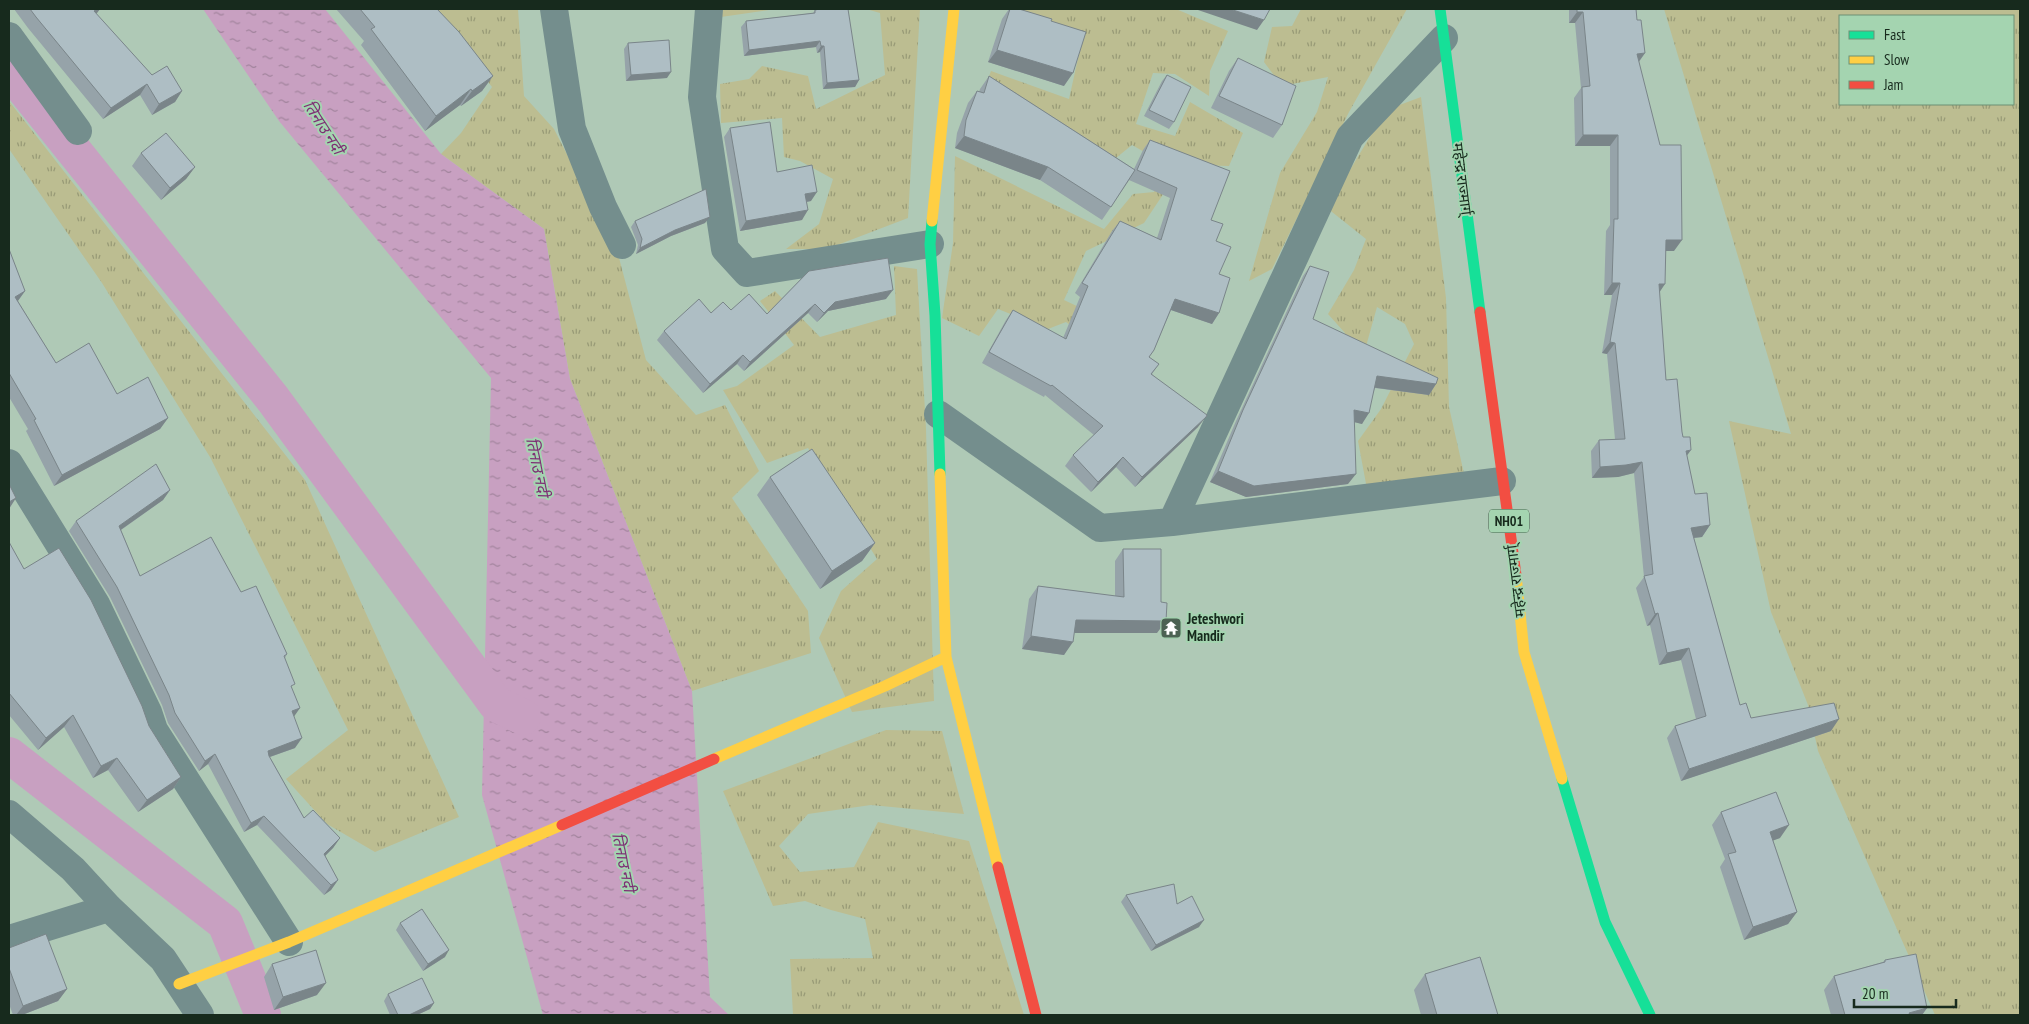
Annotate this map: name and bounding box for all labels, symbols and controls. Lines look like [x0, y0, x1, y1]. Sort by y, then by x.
legend [1839, 15, 2014, 105]
text: Fast [1884, 25, 1905, 44]
text: Slow [1884, 50, 1909, 69]
text: Jam [1883, 75, 1903, 94]
water label: तिनाउ नदी [299, 96, 350, 160]
street label: महेन्द्र राज्मार्ग् [1448, 142, 1477, 218]
water label: तिनाउ नदी [522, 436, 555, 501]
road number: NH01 [1489, 510, 1529, 532]
street label: महेन्द्र राज्मार्ग् [1501, 542, 1530, 618]
place label: Jeteshwori Mandir [1186, 609, 1244, 645]
temple icon: Jeteshwori Mandir [1159, 616, 1183, 640]
water label: तिनाउ नदी [608, 831, 641, 896]
scale bar [1854, 976, 1956, 1008]
text: 20 m [1862, 984, 1888, 1003]

